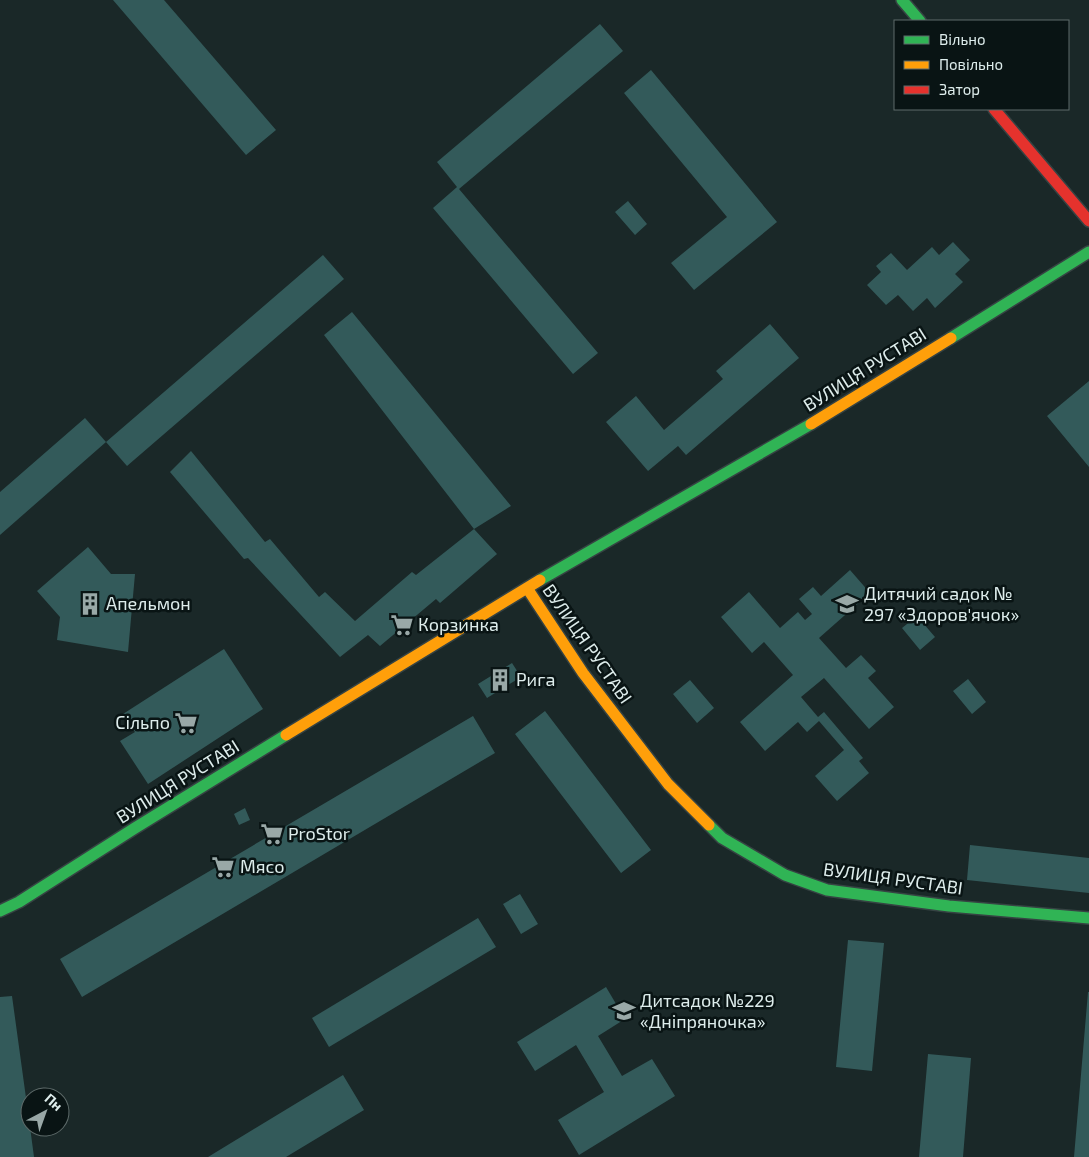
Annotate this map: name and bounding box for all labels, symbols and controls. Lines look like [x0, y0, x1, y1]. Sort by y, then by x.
legend [894, 20, 1069, 110]
text: Вільно [939, 30, 986, 48]
text: Повільно [939, 55, 1003, 73]
text: Затор [939, 80, 980, 98]
street label: ВУЛИЦЯ РУСТАВІ [799, 323, 930, 416]
street label: ВУЛИЦЯ РУСТАВІ [538, 580, 637, 707]
place label: Дитячий садок № 297 «Здоров'ячок» [864, 582, 1019, 625]
building icon: Апельмон [77, 591, 103, 617]
school or university icon: Дитячий садок № 297 «Здоров'ячок» [834, 591, 860, 617]
place label: Апельмон [106, 592, 191, 614]
supermarket icon: Корзинка [389, 612, 415, 638]
place label: Корзинка [418, 613, 499, 635]
building icon: Рига [487, 667, 513, 693]
place label: Рига [516, 668, 555, 690]
supermarket icon: Сільпо [173, 710, 199, 736]
place label: Сільпо [115, 711, 170, 733]
street label: ВУЛИЦЯ РУСТАВІ [112, 735, 243, 828]
supermarket icon: ProStor [259, 821, 285, 847]
place label: ProStor [288, 822, 350, 844]
supermarket icon: Мясо [210, 854, 236, 880]
place label: Мясо [240, 855, 285, 877]
street label: ВУЛИЦЯ РУСТАВІ [822, 857, 964, 899]
place label: Дитсадок №229 «Дніпряночка» [640, 989, 775, 1032]
school or university icon: Дитсадок №229 «Дніпряночка» [611, 998, 637, 1024]
north arrow [20, 1087, 70, 1137]
text: Пн [41, 1089, 66, 1114]

